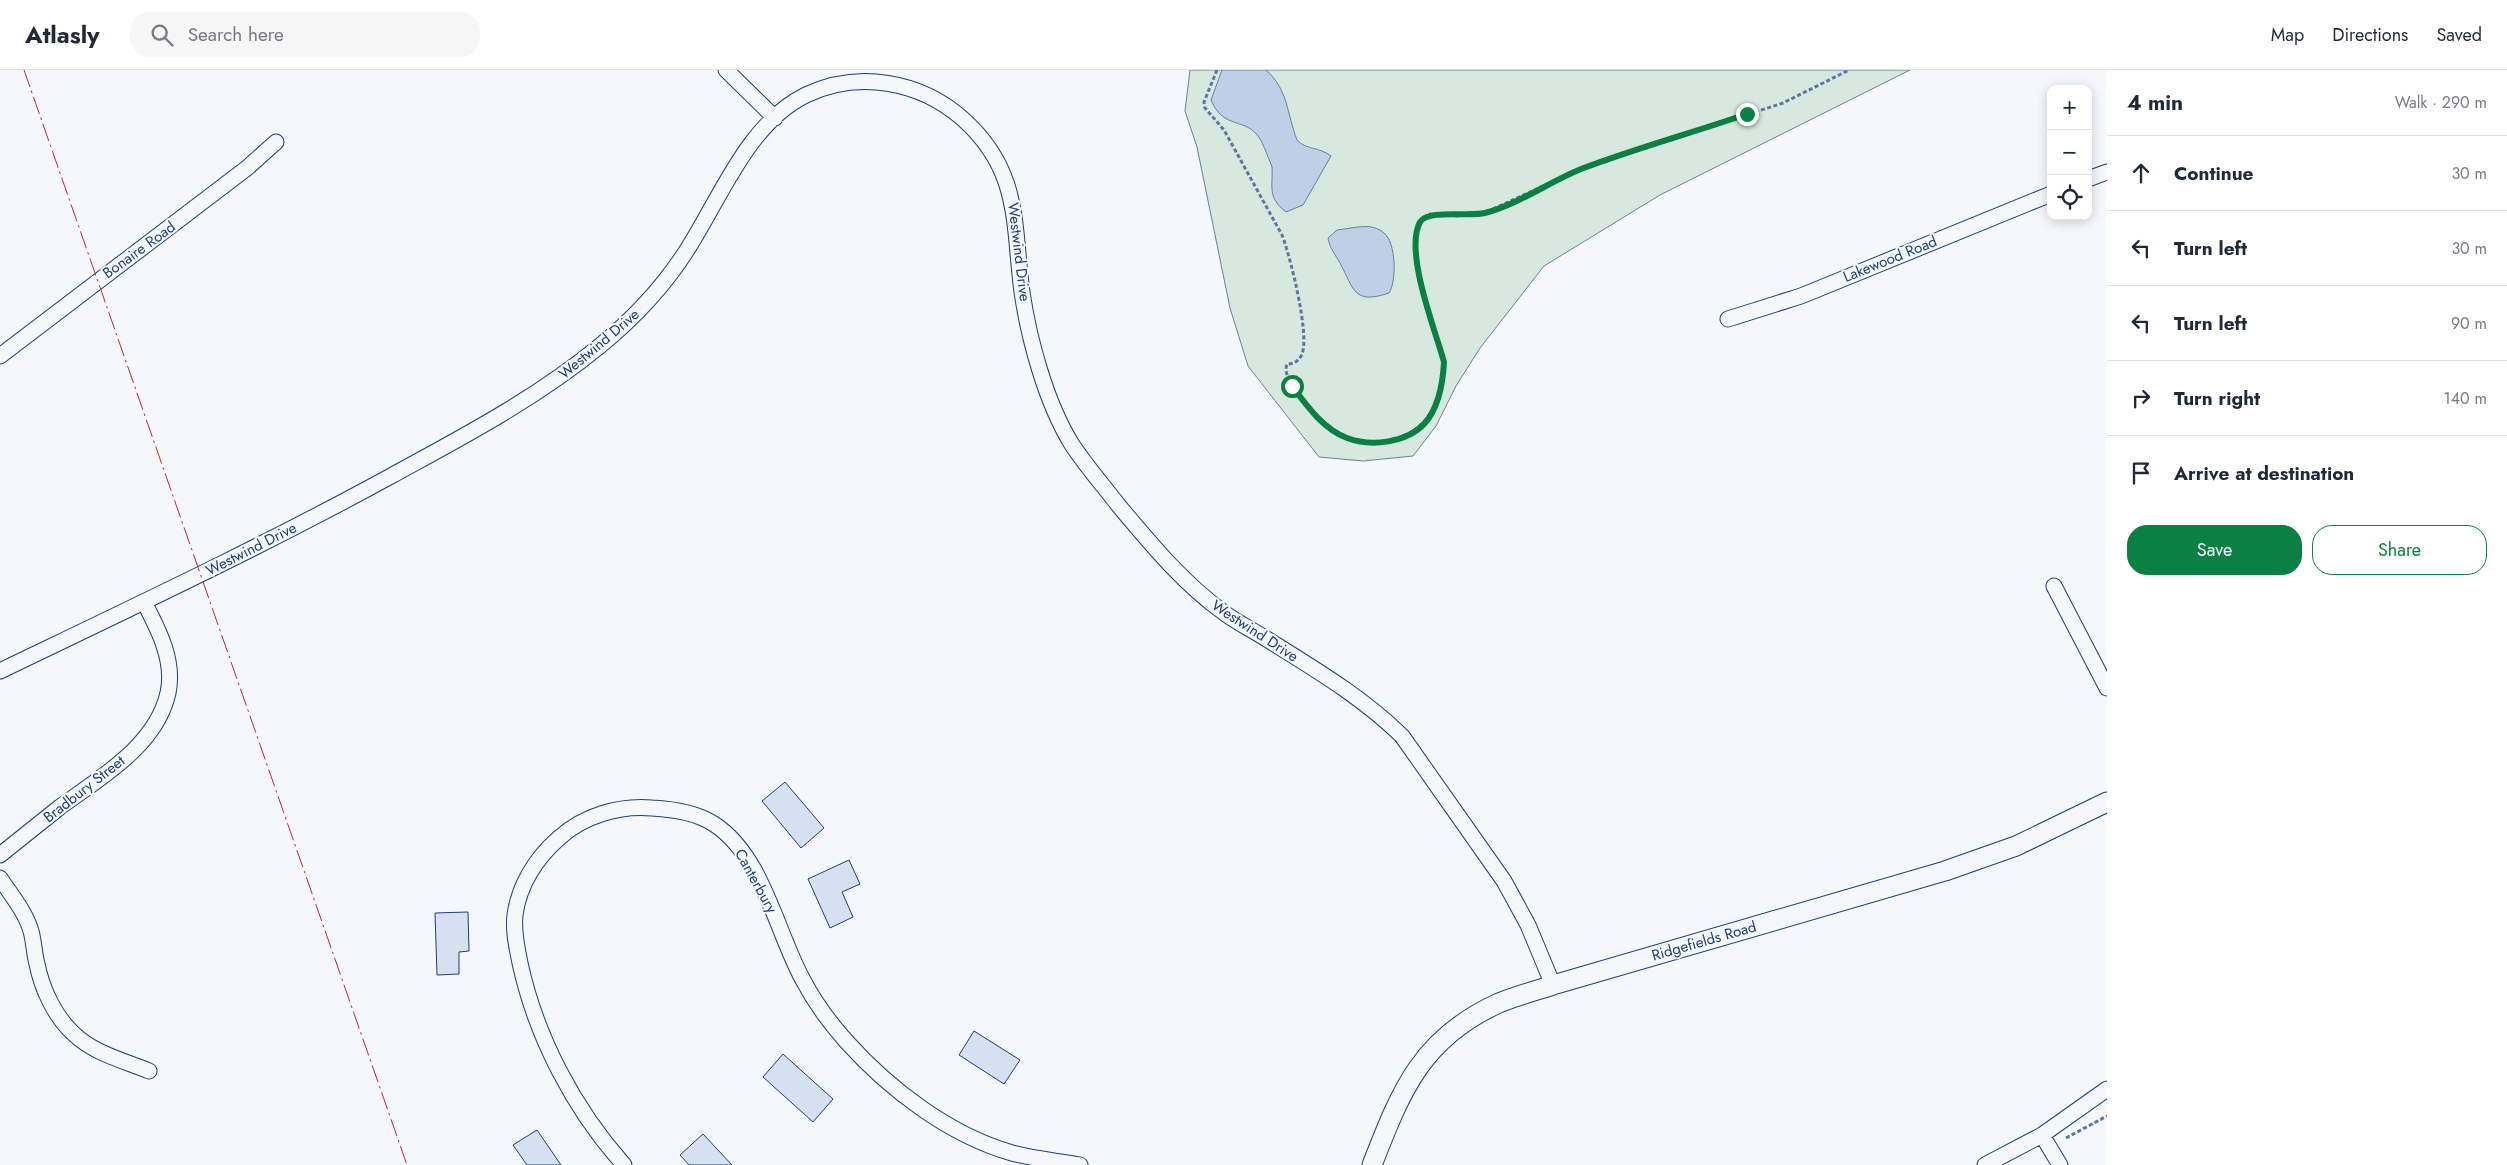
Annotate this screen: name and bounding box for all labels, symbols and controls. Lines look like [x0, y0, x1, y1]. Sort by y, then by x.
search box [130, 12, 480, 57]
text: Atlasly [25, 17, 100, 52]
icon: search [148, 21, 176, 49]
text: Search here [188, 21, 284, 48]
text: Map [2271, 22, 2304, 48]
text: Directions [2332, 22, 2408, 48]
text: Saved [2436, 22, 2482, 48]
map controls [2047, 85, 2092, 220]
button: + [2047, 85, 2092, 130]
text: 4 min [2127, 88, 2183, 118]
text: Walk · 290 m [2395, 91, 2487, 114]
route end [1736, 103, 1759, 126]
button: − [2047, 130, 2092, 175]
icon: ahead [2127, 159, 2155, 187]
text: Continue [2174, 160, 2253, 187]
text: 30 m [2451, 162, 2487, 185]
button: locate [2047, 175, 2092, 220]
street label: Westwind Drive [1002, 201, 1036, 303]
street label: Bonaire Road [98, 216, 180, 284]
street label: Lakewood Road [1840, 230, 1940, 288]
icon: left [2127, 234, 2155, 262]
text: Turn left [2174, 235, 2247, 262]
text: 30 m [2451, 237, 2487, 260]
street label: Westwind Drive [554, 303, 644, 384]
icon: left [2127, 309, 2155, 337]
text: Turn left [2174, 310, 2247, 337]
text: 90 m [2451, 312, 2487, 335]
route start [1281, 375, 1304, 398]
icon: right [2127, 384, 2155, 412]
text: Turn right [2174, 385, 2260, 412]
text: 140 m [2444, 387, 2487, 410]
icon: arrive [2127, 459, 2155, 487]
text: Arrive at destination [2174, 460, 2354, 487]
street label: Westwind Drive [202, 517, 301, 581]
button: Save [2127, 525, 2302, 575]
button: Share [2312, 525, 2487, 575]
street label: Westwind Drive [1207, 595, 1303, 667]
street label: Bradbury Street [39, 750, 130, 828]
street label: Canterbury [729, 845, 783, 917]
street label: Ridgefields Road [1649, 916, 1759, 966]

